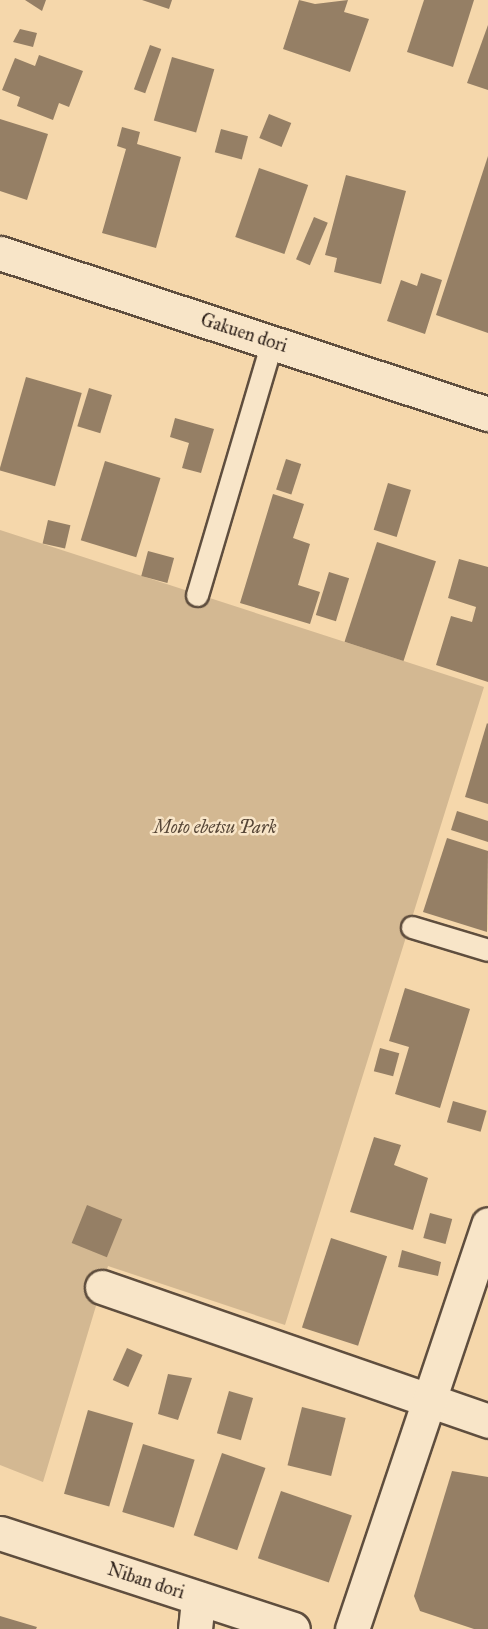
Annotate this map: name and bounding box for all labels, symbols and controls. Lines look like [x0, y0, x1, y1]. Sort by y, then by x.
street label: Gakuen dori [198, 309, 290, 357]
park label: Moto ebetsu Park [154, 816, 276, 838]
street label: Niban dori [105, 1558, 187, 1604]

